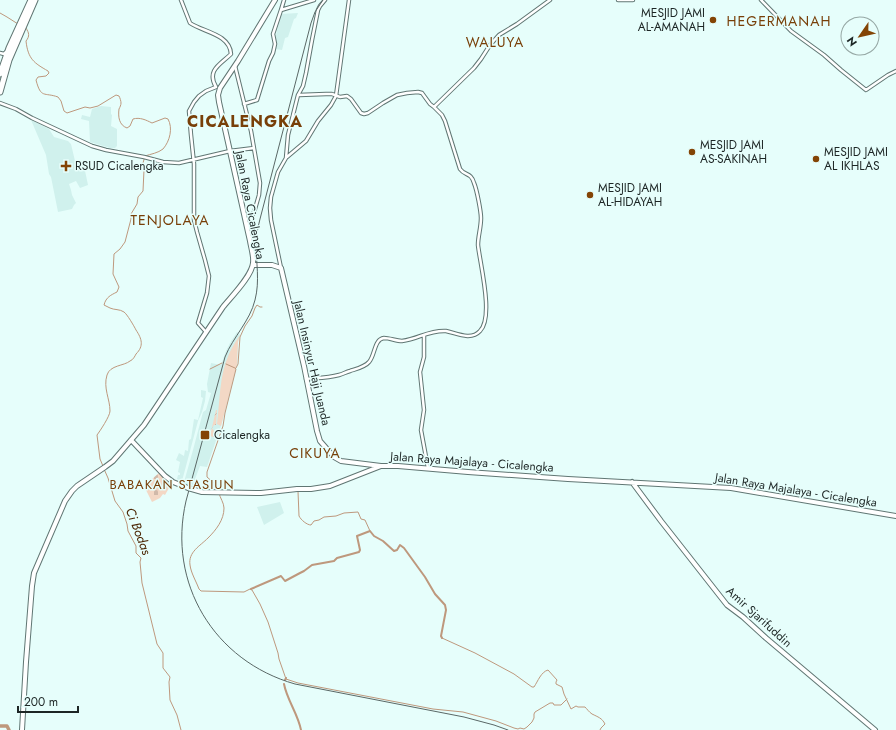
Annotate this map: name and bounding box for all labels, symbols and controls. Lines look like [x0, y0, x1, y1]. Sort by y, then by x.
place label: MESJID JAMI AL-AMANAH [638, 4, 705, 36]
district label: HEGERMANAH [727, 11, 831, 31]
marker: MESJID JAMI AL-AMANAH [708, 15, 718, 25]
north arrow [840, 16, 880, 56]
district label: WALUYA [466, 32, 524, 52]
text: N [843, 33, 861, 50]
district label: CICALENGKA [187, 110, 303, 133]
place label: MESJID JAMI AS-SAKINAH [700, 136, 767, 168]
place label: MESJID JAMI AL IKHLAS [824, 143, 888, 175]
street label: Jalan Raya Cicalengka [230, 147, 269, 261]
marker: MESJID JAMI AS-SAKINAH [687, 147, 697, 157]
marker: MESJID JAMI AL IKHLAS [811, 154, 821, 164]
place label: RSUD Cicalengka [75, 157, 164, 175]
marker: RSUD Cicalengka [60, 160, 72, 172]
place label: MESJID JAMI AL-HIDAYAH [598, 179, 662, 211]
marker: MESJID JAMI AL-HIDAYAH [585, 190, 595, 200]
district label: TENJOLAYA [130, 210, 210, 230]
street label: Jalan Insinyur Haji Juanda [288, 297, 335, 427]
place label: Cicalengka [214, 426, 270, 444]
marker: Cicalengka [199, 429, 211, 441]
district label: CIKUYA [289, 443, 341, 463]
street label: Jalan Raya Majalaya - Cicalengka [388, 447, 554, 477]
street label: Jalan Raya Majalaya - Cicalengka [712, 468, 878, 512]
district label: BABAKAN STASIUN [109, 475, 235, 494]
water label: Ci Bodas [121, 505, 157, 558]
street label: Amir Sjarifuddin [722, 582, 796, 652]
scale bar [18, 688, 78, 714]
text: 200 m [24, 693, 58, 711]

